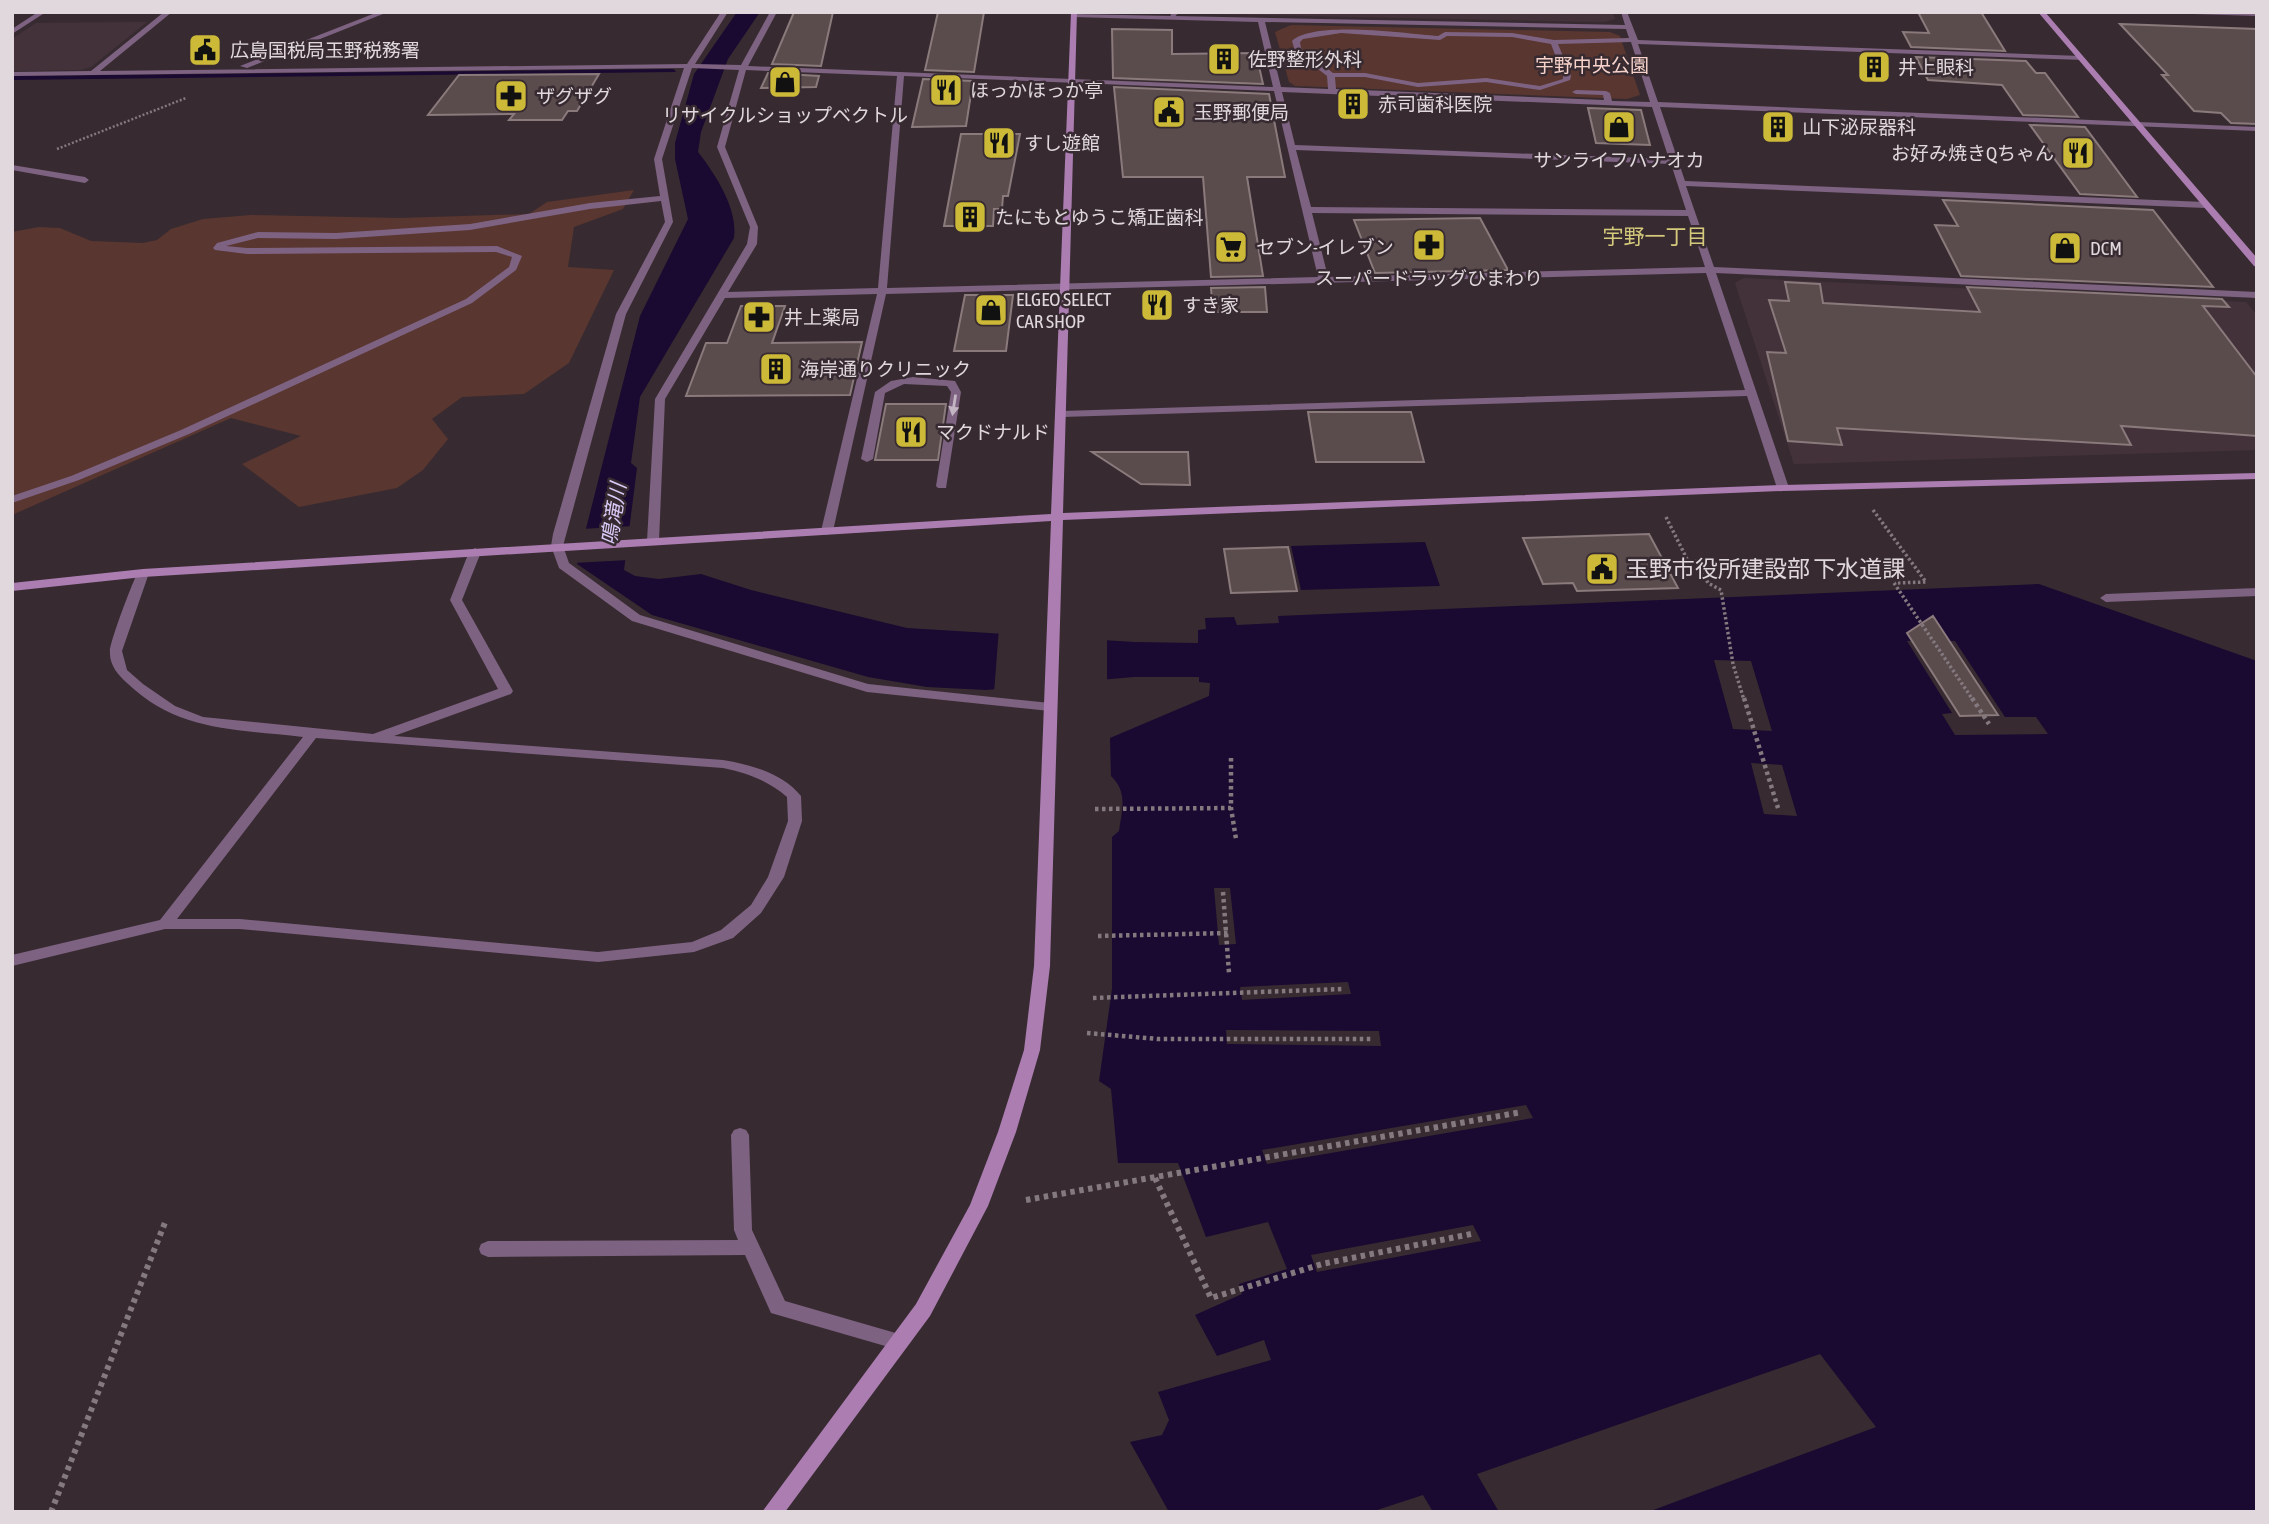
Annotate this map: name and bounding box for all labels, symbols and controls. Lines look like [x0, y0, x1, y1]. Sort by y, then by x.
public building icon: 広島国税局玉野税務署 [186, 31, 224, 69]
place label: 広島国税局玉野税務署 [230, 39, 420, 61]
building icon: 佐野整形外科 [1205, 40, 1243, 78]
place label: 佐野整形外科 [1248, 48, 1362, 70]
building icon: 井上眼科 [1855, 48, 1893, 86]
park label: 宇野中央公園 [1535, 54, 1649, 76]
place label: 井上眼科 [1898, 56, 1974, 78]
shop icon: リサイクルショップベクトル [766, 63, 804, 101]
restaurant icon: ほっかほっか亭 [927, 71, 965, 109]
pharmacy icon: ザグザグ [492, 77, 530, 115]
place label: ほっかほっか亭 [970, 79, 1103, 101]
place label: ザグザグ [536, 85, 612, 107]
building icon: 赤司歯科医院 [1334, 85, 1372, 123]
public building icon: 玉野郵便局 [1150, 93, 1188, 131]
place label: 赤司歯科医院 [1378, 93, 1492, 115]
place label: 玉野郵便局 [1194, 101, 1289, 123]
place label: リサイクルショップベクトル [662, 104, 908, 126]
shop icon: サンライフハナオカ [1600, 108, 1638, 146]
building icon: 山下泌尿器科 [1759, 108, 1797, 146]
place label: 山下泌尿器科 [1802, 116, 1916, 138]
restaurant icon: すし遊館 [980, 124, 1018, 162]
place label: すし遊館 [1024, 132, 1100, 154]
restaurant icon: お好み焼きQちゃん [2059, 134, 2097, 172]
place label: お好み焼きQちゃん [1891, 142, 2054, 164]
place label: サンライフハナオカ [1533, 149, 1705, 171]
building icon: たにもとゆうこ矯正歯科 [951, 198, 989, 236]
place label: たにもとゆうこ矯正歯科 [995, 206, 1204, 228]
district label: 宇野一丁目 [1603, 224, 1708, 248]
pharmacy icon: スーパードラッグひまわり [1410, 226, 1448, 264]
supermarket icon: セブン-イレブン [1212, 228, 1250, 266]
shop icon: DCM [2046, 229, 2084, 267]
place label: セブン-イレブン [1256, 236, 1394, 258]
place label: DCM [2090, 237, 2122, 259]
place label: スーパードラッグひまわり [1315, 267, 1543, 289]
restaurant icon: すき家 [1138, 286, 1176, 324]
place label: ELGEO SELECT CAR SHOP [1016, 288, 1112, 332]
shop icon: ELGEO SELECT CAR SHOP [972, 291, 1010, 329]
place label: すき家 [1182, 294, 1239, 316]
pharmacy icon: 井上薬局 [740, 298, 778, 336]
place label: 井上薬局 [784, 306, 860, 328]
building icon: 海岸通りクリニック [757, 350, 795, 388]
place label: 海岸通りクリニック [800, 358, 971, 380]
one-way arrow [948, 394, 959, 416]
restaurant icon: マクドナルド [892, 413, 930, 451]
place label: マクドナルド [936, 421, 1050, 443]
water label: 鳴滝川 [596, 479, 630, 547]
public building icon: 玉野市役所建設部 下水道課 [1583, 550, 1621, 588]
place label: 玉野市役所建設部 下水道課 [1626, 556, 1905, 582]

